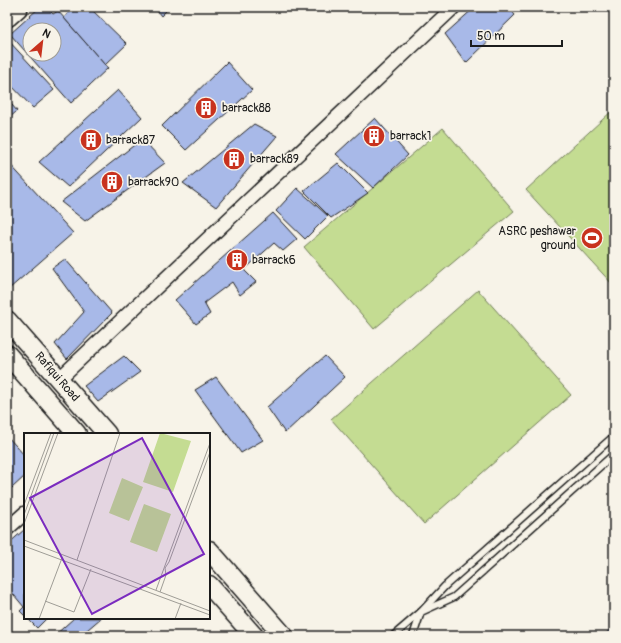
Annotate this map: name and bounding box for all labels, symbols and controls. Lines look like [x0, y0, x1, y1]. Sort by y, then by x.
north arrow [22, 22, 62, 62]
scale bar [471, 22, 562, 48]
text: N [40, 26, 53, 41]
text: 50 m [477, 29, 505, 44]
building icon: barrack88 [193, 95, 219, 121]
place label: barrack88 [222, 101, 271, 116]
building icon: barrack1 [361, 123, 387, 149]
building icon: barrack87 [78, 127, 104, 153]
place label: barrack1 [390, 129, 431, 144]
place label: barrack87 [106, 133, 156, 148]
building icon: barrack89 [221, 146, 247, 172]
place label: barrack89 [250, 152, 299, 167]
building icon: barrack90 [99, 169, 125, 195]
place label: barrack90 [128, 175, 179, 190]
place label: ASRC peshawar ground [498, 224, 577, 253]
sports icon: ASRC peshawar ground [579, 225, 605, 251]
building icon: barrack6 [224, 247, 250, 273]
place label: barrack6 [252, 253, 296, 268]
street label: Rafiqui Road [31, 349, 83, 405]
inset map [24, 433, 210, 619]

